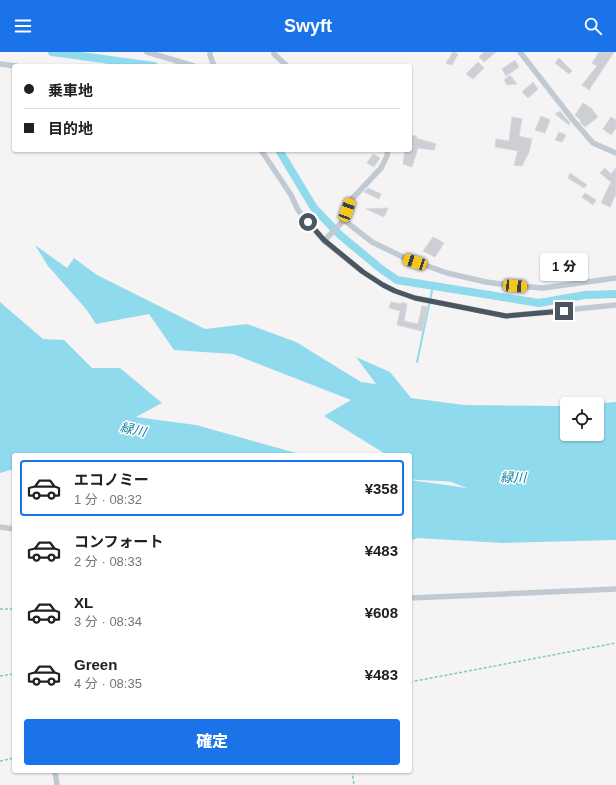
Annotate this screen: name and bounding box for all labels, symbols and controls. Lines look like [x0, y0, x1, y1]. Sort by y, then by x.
icon: menu [12, 15, 34, 37]
icon: search [582, 15, 604, 37]
text: Swyft [284, 16, 332, 36]
text: 乗車地 [48, 82, 93, 99]
text: 目的地 [48, 120, 93, 137]
car [337, 197, 357, 223]
route start [299, 213, 317, 231]
car [402, 253, 428, 271]
callout: 1 分 [540, 253, 588, 281]
text: 1 分 [552, 259, 576, 274]
car [503, 279, 527, 293]
route end [555, 302, 573, 320]
map controls [560, 397, 604, 441]
button: locate [560, 397, 604, 441]
water label: 緑川 [119, 419, 149, 440]
icon: car [26, 470, 62, 506]
water label: 緑川 [500, 470, 528, 485]
text: エコノミー [74, 471, 149, 488]
text: ¥358 [365, 480, 398, 497]
text: 1 分 · 08:32 [74, 492, 142, 507]
icon: car [26, 532, 62, 568]
text: コンフォート [74, 533, 164, 550]
text: ¥483 [365, 542, 398, 559]
text: 2 分 · 08:33 [74, 554, 142, 569]
icon: car [26, 594, 62, 630]
text: XL [74, 594, 93, 611]
text: ¥608 [365, 604, 398, 621]
text: 3 分 · 08:34 [74, 614, 142, 629]
icon: car [26, 656, 62, 692]
text: Green [74, 656, 117, 673]
text: ¥483 [365, 666, 398, 683]
text: 4 分 · 08:35 [74, 676, 142, 691]
button: 確定 [24, 719, 400, 765]

